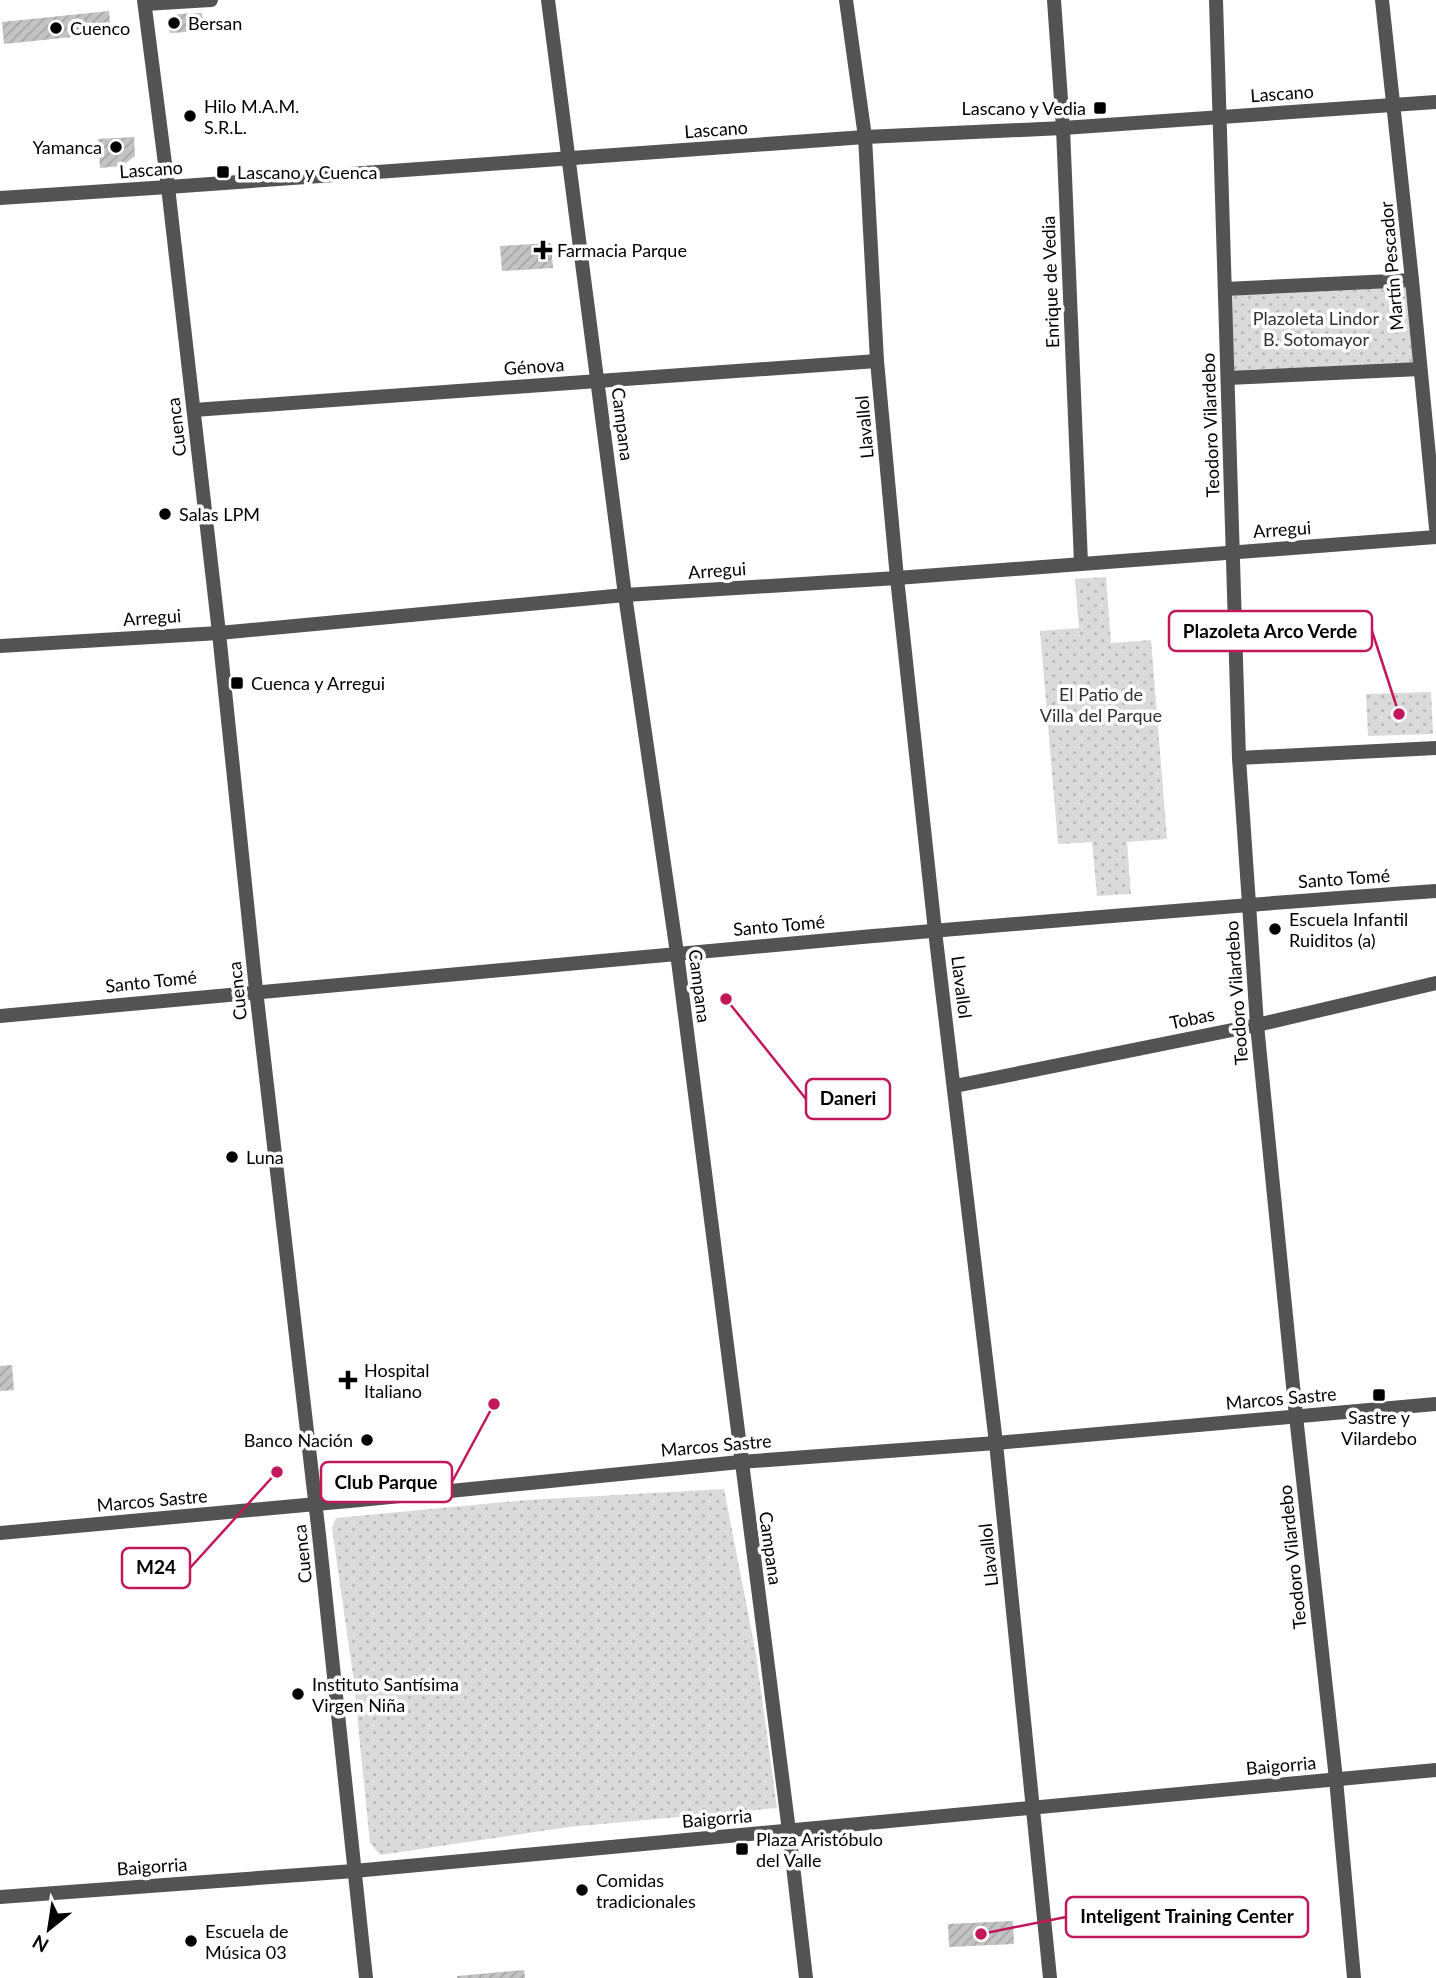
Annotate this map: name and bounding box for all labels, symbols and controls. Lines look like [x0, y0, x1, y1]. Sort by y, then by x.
place label: Bersan [188, 12, 242, 34]
marker: Bersan [166, 15, 182, 31]
place label: Cuenco [70, 17, 130, 39]
marker: Cuenco [48, 20, 64, 36]
street label: Lascano [1249, 80, 1315, 106]
place label: Hilo M.A.M. S.R.L. [204, 95, 299, 138]
place label: Lascano y Vedia [962, 97, 1086, 119]
marker: Lascano y Vedia [1092, 100, 1108, 116]
marker: Hilo M.A.M. S.R.L. [182, 108, 198, 124]
street label: Lascano [683, 116, 749, 142]
place label: Yamanca [32, 136, 102, 158]
marker: Yamanca [108, 139, 124, 155]
street label: Lascano [118, 156, 184, 182]
place label: Lascano y Cuenca [237, 161, 377, 183]
marker: Lascano y Cuenca [215, 164, 231, 180]
street label: Martín Pescador [1374, 200, 1408, 332]
street label: Enrique de Vedia [1037, 215, 1063, 349]
place label: Farmacia Parque [557, 239, 687, 261]
marker: Farmacia Parque [535, 242, 551, 258]
park label: Plazoleta Lindor B. Sotomayor [1253, 307, 1380, 350]
street label: Teodoro Vilardebo [1196, 352, 1224, 498]
street label: Génova [503, 353, 565, 379]
street label: Campana [608, 386, 638, 462]
street label: Llavallol [850, 395, 878, 459]
street label: Cuenca [161, 396, 191, 458]
place label: Salas LPM [179, 503, 260, 525]
marker: Salas LPM [157, 506, 173, 522]
street label: Arregui [1252, 516, 1312, 542]
street label: Arregui [687, 557, 747, 583]
street label: Arregui [122, 604, 182, 630]
callout: Plazoleta Arco Verde [1169, 611, 1372, 651]
text: Plazoleta Arco Verde [1183, 619, 1357, 642]
place label: Cuenca y Arregui [251, 672, 385, 694]
marker: Cuenca y Arregui [229, 675, 245, 691]
park label: El Patio de Villa del Parque [1040, 683, 1162, 726]
street label: Santo Tomé [1297, 864, 1391, 892]
place label: Escuela Infantil Ruiditos (a) [1289, 908, 1408, 951]
street label: Santo Tomé [732, 910, 826, 940]
street label: Teodoro Vilardebo [1220, 920, 1252, 1066]
marker: Escuela Infantil Ruiditos (a) [1267, 921, 1283, 937]
street label: Campana [685, 948, 715, 1024]
street label: Llavallol [947, 954, 977, 1020]
street label: Cuenca [223, 961, 251, 1021]
street label: Santo Tomé [104, 965, 198, 997]
street label: Tobas [1167, 1002, 1217, 1033]
callout: Daneri [806, 1079, 890, 1119]
text: Daneri [820, 1086, 876, 1109]
place label: Luna [246, 1146, 284, 1168]
marker: Luna [224, 1149, 240, 1165]
place label: Hospital Italiano [364, 1359, 430, 1402]
marker: Hospital Italiano [338, 1370, 358, 1390]
street label: Marcos Sastre [1225, 1382, 1337, 1414]
marker: Sastre y Vilardebo [1371, 1387, 1387, 1403]
place label: Sastre y Vilardebo [1341, 1406, 1417, 1449]
place label: Banco Nación [244, 1429, 353, 1451]
street label: Marcos Sastre [660, 1429, 772, 1461]
marker: Banco Nación [359, 1432, 375, 1448]
callout: Club Parque [321, 1462, 452, 1502]
text: Club Parque [335, 1470, 438, 1493]
street label: Marcos Sastre [96, 1484, 208, 1516]
street label: Teodoro Vilardebo [1274, 1484, 1310, 1630]
street label: Campana [755, 1510, 787, 1586]
street label: Llavallol [974, 1522, 1002, 1588]
street label: Cuenca [288, 1524, 316, 1584]
callout: M24 [122, 1548, 190, 1588]
text: M24 [136, 1555, 176, 1578]
place label: Instituto Santísima Virgen Niña [312, 1673, 459, 1716]
marker: Instituto Santísima Virgen Niña [290, 1686, 306, 1702]
street label: Baigorria [1245, 1751, 1317, 1779]
street label: Baigorria [681, 1804, 753, 1832]
place label: Plaza Aristóbulo del Valle [756, 1828, 883, 1871]
marker: Plaza Aristóbulo del Valle [734, 1841, 750, 1857]
street label: Baigorria [116, 1853, 188, 1879]
place label: Comidas tradicionales [596, 1869, 696, 1912]
marker: Comidas tradicionales [574, 1882, 590, 1898]
north arrow [14, 1894, 84, 1964]
callout: Inteligent Training Center [1066, 1897, 1308, 1937]
text: Inteligent Training Center [1080, 1904, 1295, 1927]
place label: Escuela de Música 03 [205, 1920, 289, 1963]
text: N [28, 1931, 52, 1958]
marker: Escuela de Música 03 [183, 1933, 199, 1949]

